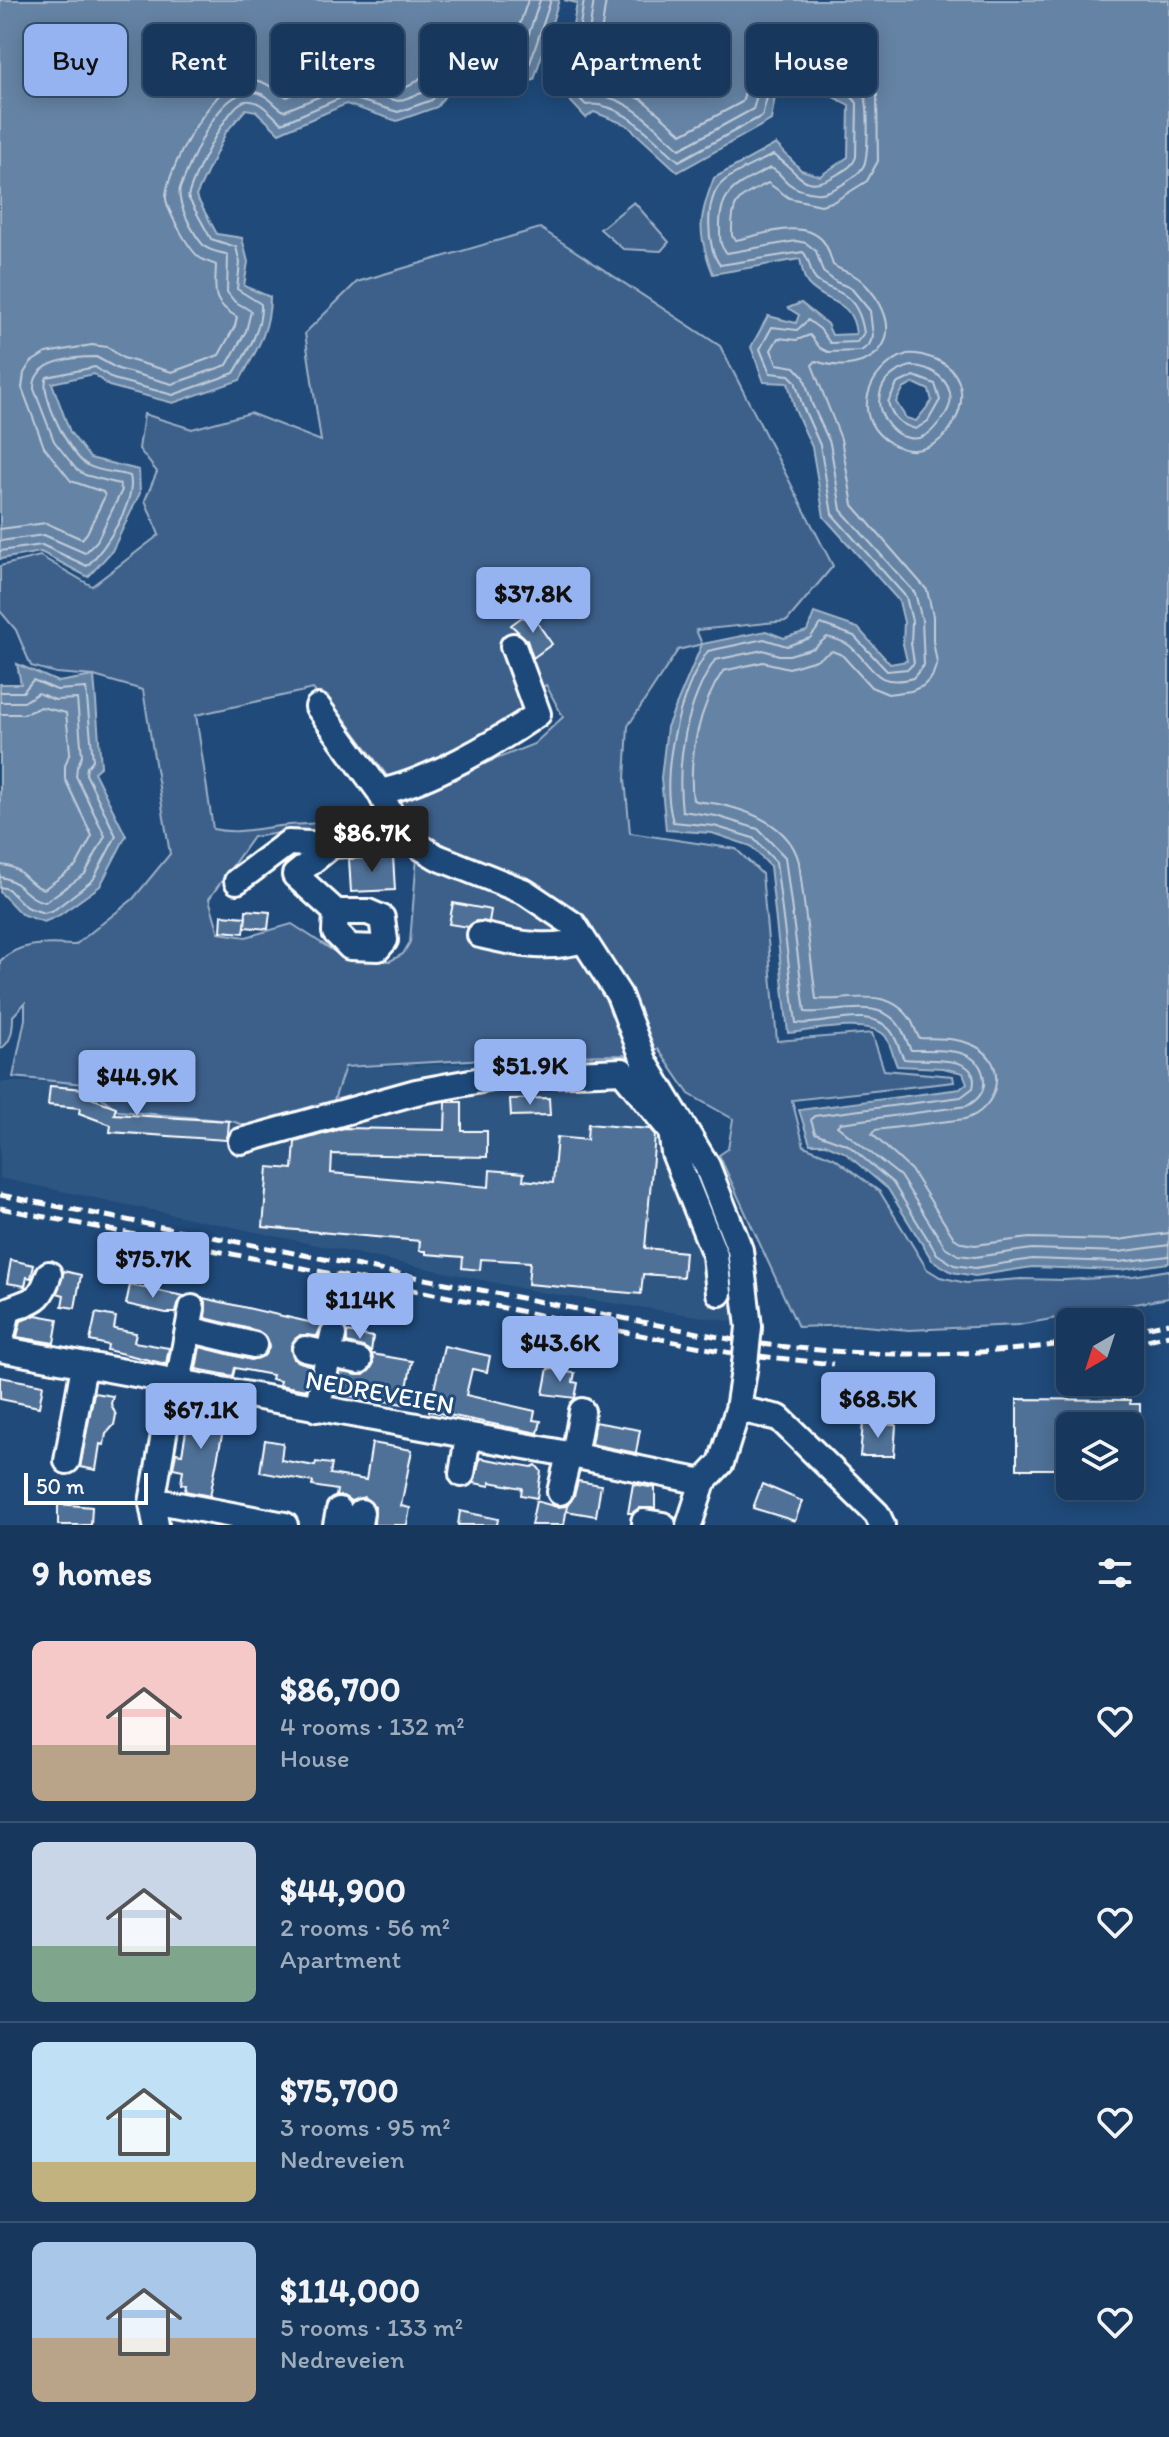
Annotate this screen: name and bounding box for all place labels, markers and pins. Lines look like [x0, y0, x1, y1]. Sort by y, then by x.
pin: $37.8K [468, 567, 598, 635]
pin: $86.7K [307, 806, 437, 874]
pin: $51.9K [465, 1039, 595, 1107]
pin: $44.9K [72, 1050, 202, 1118]
pin: $75.7K [88, 1232, 218, 1300]
pin: $114K [304, 1273, 416, 1341]
pin: $43.6K [495, 1316, 625, 1384]
pin: $68.5K [813, 1372, 943, 1440]
pin: $67.1K [136, 1383, 266, 1451]

